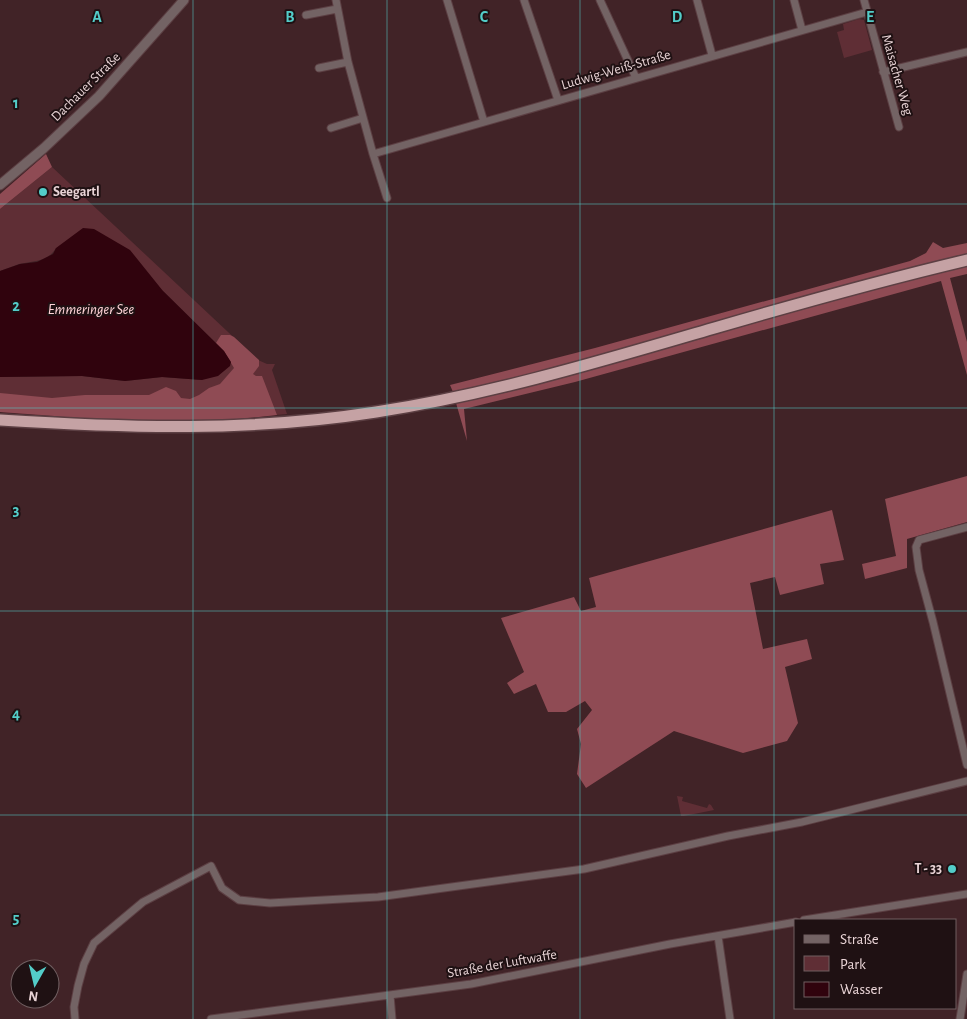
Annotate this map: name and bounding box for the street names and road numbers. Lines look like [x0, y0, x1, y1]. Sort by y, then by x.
street label: Maisacher Weg [879, 33, 915, 117]
street label: Ludwig-Weiß-Straße [560, 48, 672, 92]
street label: Dachauer Straße [49, 50, 123, 124]
street label: Straße der Luftwaffe [446, 947, 558, 981]

